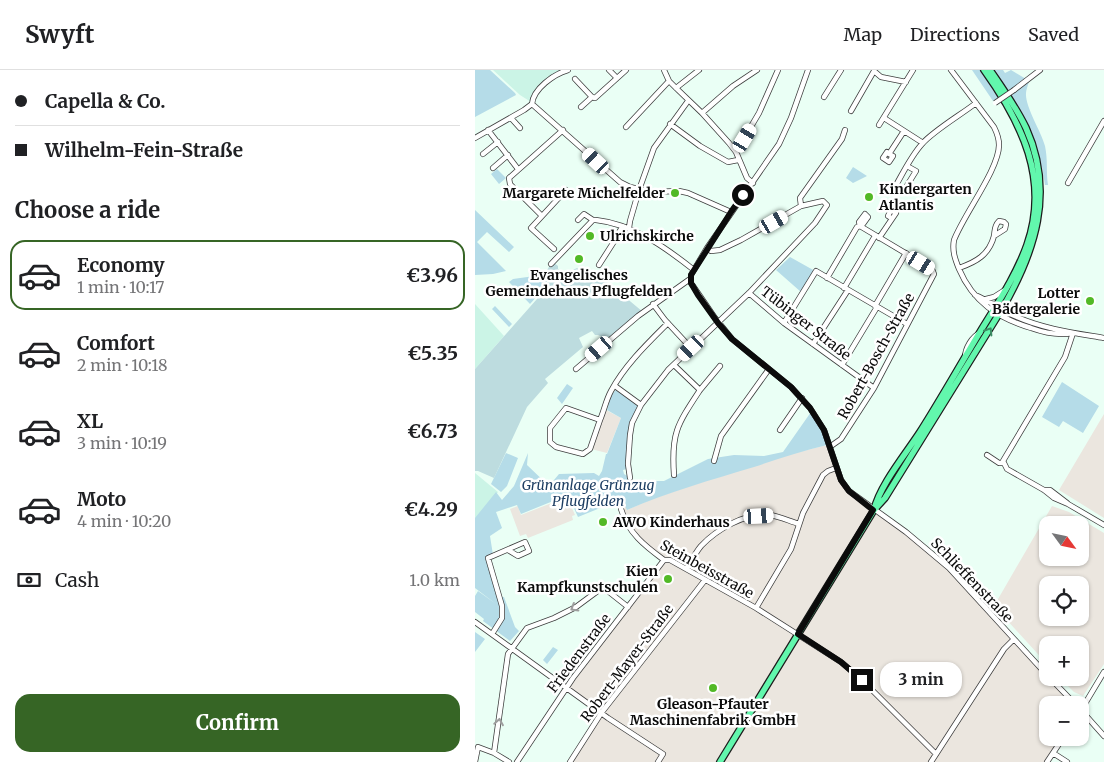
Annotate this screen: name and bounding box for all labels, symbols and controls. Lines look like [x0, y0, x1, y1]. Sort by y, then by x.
text: Swyft [25, 19, 94, 50]
text: Map [844, 23, 882, 46]
text: Directions [910, 23, 1000, 46]
text: Saved [1028, 23, 1079, 46]
text: Capella & Co. [45, 89, 165, 113]
car [730, 121, 759, 155]
text: Wilhelm-Fein-Straße [45, 138, 243, 162]
car [579, 145, 612, 177]
place label: Kindergarten Atlantis [878, 180, 972, 214]
place label: Margarete Michelfelder [503, 184, 665, 202]
route start [732, 184, 754, 206]
marker: Margarete Michelfelder [669, 187, 681, 199]
marker: Kindergarten Atlantis [863, 191, 875, 203]
text: Choose a ride [15, 196, 160, 224]
car [757, 208, 790, 236]
place label: Ulrichskirche [600, 227, 694, 245]
marker: Ulrichskirche [584, 230, 596, 242]
car [904, 249, 937, 277]
icon: car [17, 253, 62, 298]
text: Economy [77, 253, 165, 277]
marker: Evangelisches Gemeindehaus Pflugfelden [573, 253, 585, 265]
text: €3.96 [406, 263, 458, 287]
place label: Evangelisches Gemeindehaus Pflugfelden [486, 266, 673, 300]
text: 1 min · 10:17 [77, 277, 164, 297]
street label: Tübinger Straße [757, 282, 855, 364]
place label: Lotter Bädergalerie [992, 284, 1080, 318]
street label: Robert-Bosch-Straße [834, 290, 918, 422]
marker: Lotter Bädergalerie [1084, 295, 1096, 307]
one-way arrow [983, 327, 993, 336]
icon: car [17, 331, 62, 376]
text: Comfort [77, 331, 155, 355]
car [674, 332, 707, 364]
car [582, 333, 615, 365]
text: €5.35 [407, 341, 458, 365]
text: 2 min · 10:18 [77, 355, 167, 375]
icon: car [17, 409, 62, 454]
text: XL [77, 409, 103, 433]
text: €6.73 [407, 419, 458, 443]
text: 3 min · 10:19 [77, 433, 167, 453]
park label: Grünanlage Grünzug Pflugfelden [522, 476, 655, 510]
icon: car [17, 487, 62, 532]
text: Moto [77, 487, 126, 511]
text: €4.29 [404, 497, 458, 521]
car [743, 508, 774, 524]
text: 4 min · 10:20 [77, 511, 171, 531]
place label: AWO Kinderhaus [612, 513, 730, 531]
marker: AWO Kinderhaus [597, 516, 609, 528]
north arrow [1039, 516, 1089, 566]
map controls [1039, 516, 1089, 746]
street label: Schlieffenstraße [927, 534, 1017, 626]
street label: Steinbeisstraße [657, 536, 757, 602]
place label: Kien Kampfkunstschulen [517, 562, 659, 596]
icon: cash [15, 566, 43, 594]
text: Cash [55, 568, 99, 592]
text: 1.0 km [409, 570, 460, 590]
marker: Kien Kampfkunstschulen [662, 573, 674, 585]
button: locate [1039, 576, 1089, 626]
street label: Robert-Mayer-Straße [577, 600, 677, 726]
one-way arrow [571, 601, 580, 611]
street label: Friedenstraße [543, 610, 615, 696]
button: + [1039, 636, 1089, 686]
callout: 3 min [879, 662, 962, 698]
route end [851, 669, 873, 691]
text: 3 min [898, 669, 944, 689]
marker: Gleason-Pfauter Maschinenfabrik GmbH [707, 682, 719, 694]
button: Confirm [15, 694, 460, 752]
place label: Gleason-Pfauter Maschinenfabrik GmbH [630, 695, 797, 729]
button: − [1039, 696, 1089, 746]
one-way arrow [493, 717, 504, 725]

